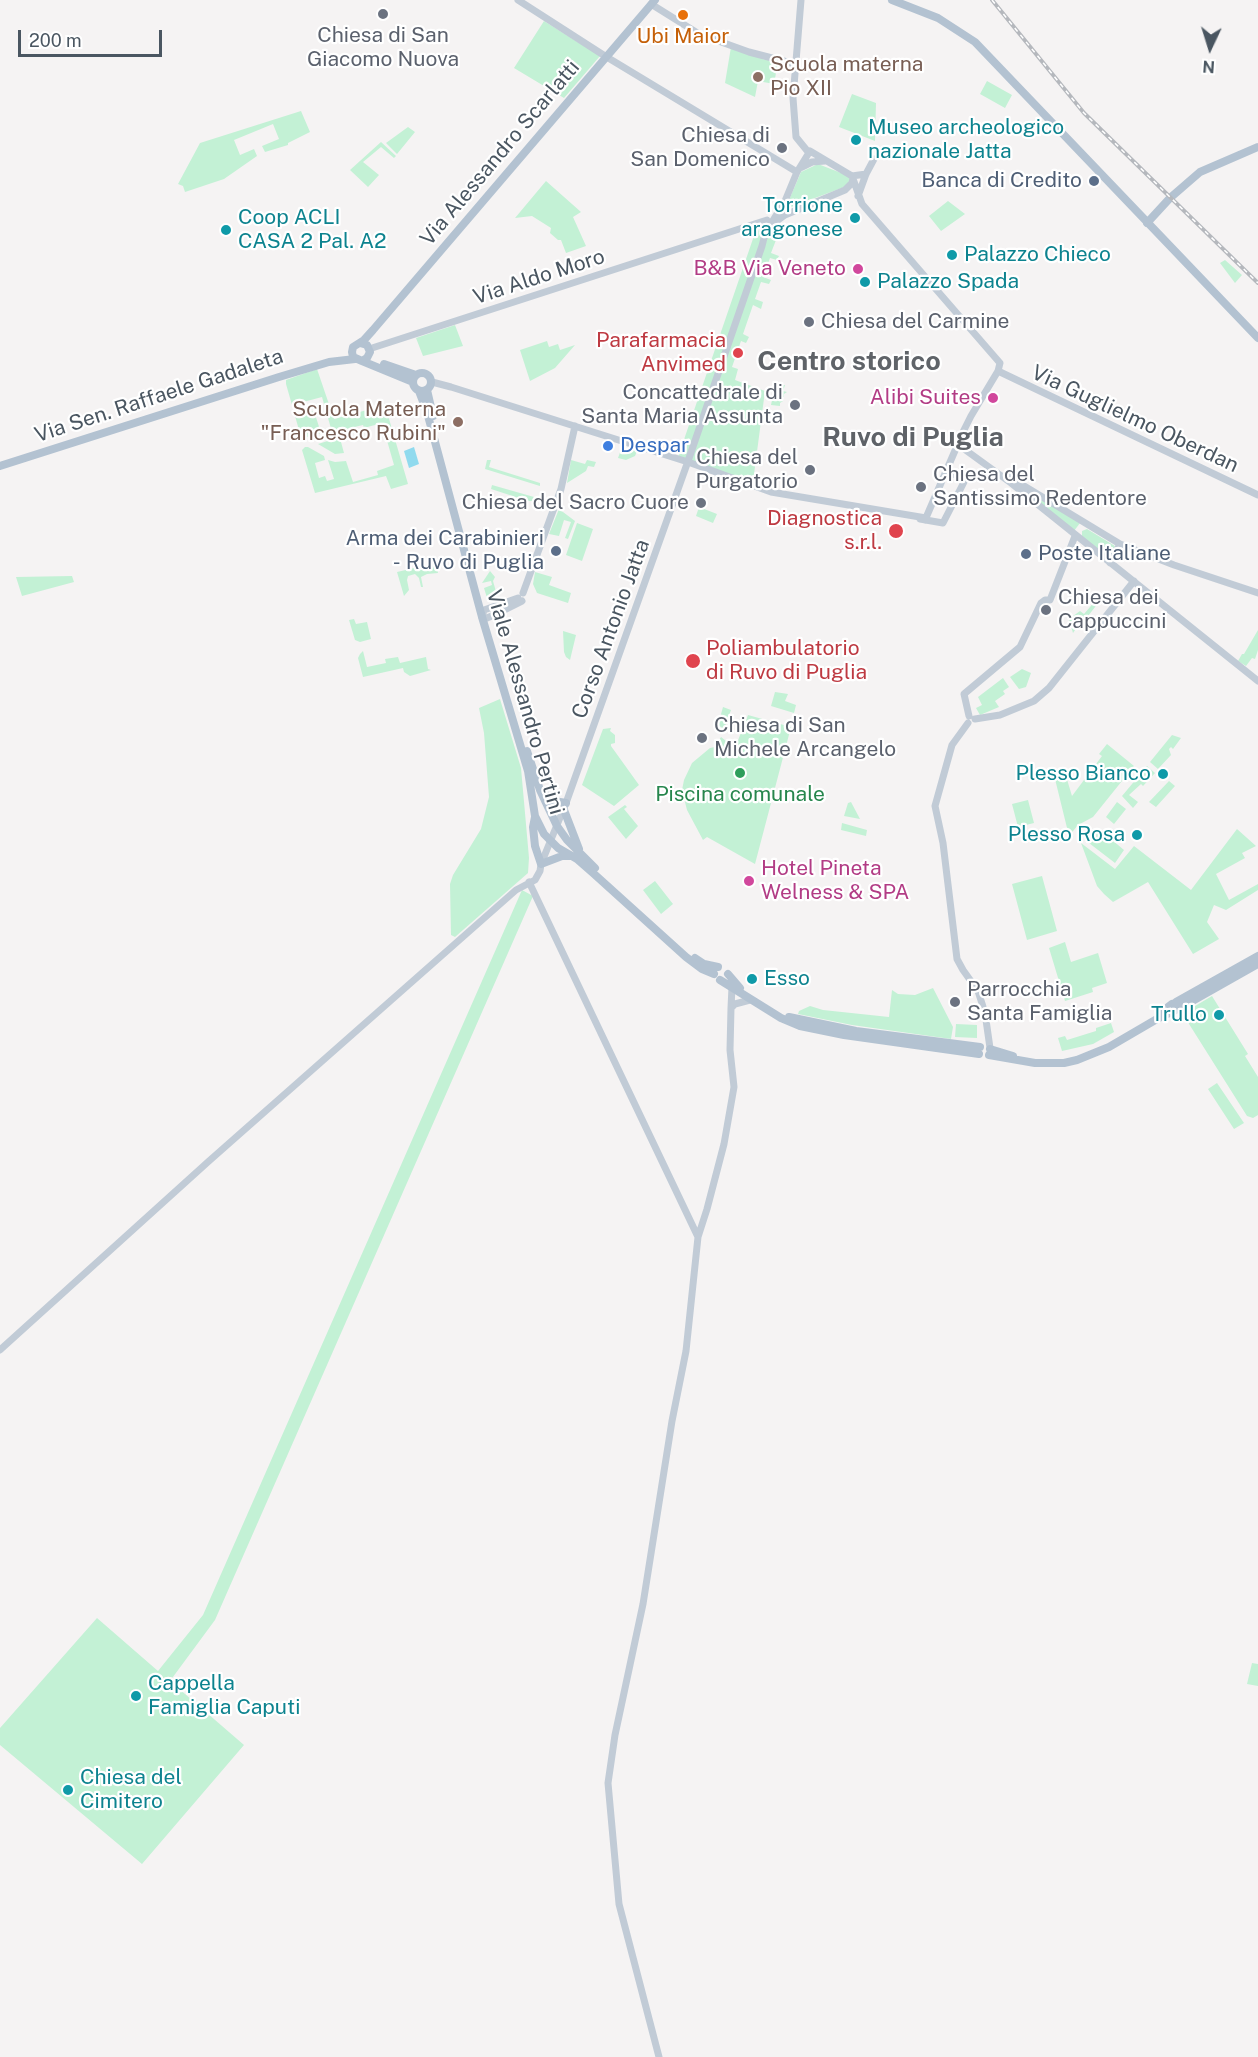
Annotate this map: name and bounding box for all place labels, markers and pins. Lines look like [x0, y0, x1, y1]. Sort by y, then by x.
marker: Chiesa di San Giacomo Nuova [376, 7, 390, 21]
marker: Ubi Maior [676, 8, 690, 22]
place label: Chiesa di San Giacomo Nuova [307, 23, 459, 73]
place label: Ubi Maior [637, 24, 729, 50]
place label: Scuola materna Pio XII [770, 52, 923, 102]
marker: Scuola materna Pio XII [751, 70, 765, 84]
place label: Museo archeologico nazionale Jatta [868, 115, 1064, 165]
place label: Chiesa di San Domenico [630, 123, 770, 173]
marker: Museo archeologico nazionale Jatta [849, 133, 863, 147]
marker: Chiesa di San Domenico [775, 141, 789, 155]
place label: Banca di Credito [921, 168, 1082, 194]
marker: Banca di Credito [1087, 174, 1101, 188]
place label: Torrione aragonese [741, 193, 843, 243]
place label: Coop ACLI CASA 2 Pal. A2 [238, 205, 387, 255]
marker: Torrione aragonese [848, 211, 862, 225]
marker: Coop ACLI CASA 2 Pal. A2 [219, 223, 233, 237]
place label: Palazzo Chieco [964, 242, 1111, 268]
marker: Palazzo Chieco [945, 248, 959, 262]
place label: B&B Via Veneto [694, 256, 846, 282]
marker: B&B Via Veneto [851, 262, 865, 276]
place label: Palazzo Spada [877, 269, 1019, 295]
marker: Palazzo Spada [858, 275, 872, 289]
place label: Chiesa del Carmine [821, 309, 1010, 335]
marker: Chiesa del Carmine [802, 315, 816, 329]
place label: Parafarmacia Anvimed [596, 328, 726, 378]
marker: Parafarmacia Anvimed [731, 346, 745, 360]
place label: Concattedrale di Santa Maria Assunta [581, 380, 783, 430]
place label: Alibi Suites [870, 385, 981, 411]
marker: Alibi Suites [986, 391, 1000, 405]
place label: Scuola Materna "Francesco Rubini" [261, 397, 446, 447]
marker: Concattedrale di Santa Maria Assunta [788, 398, 802, 412]
marker: Scuola Materna "Francesco Rubini" [451, 415, 465, 429]
place label: Despar [620, 433, 689, 459]
marker: Despar [601, 439, 615, 453]
place label: Chiesa del Purgatorio [696, 445, 798, 495]
place label: Chiesa del Santissimo Redentore [933, 462, 1147, 512]
marker: Chiesa del Purgatorio [803, 463, 817, 477]
marker: Chiesa del Santissimo Redentore [914, 480, 928, 494]
place label: Chiesa del Sacro Cuore [462, 490, 689, 516]
marker: Chiesa del Sacro Cuore [694, 496, 708, 510]
place label: Diagnostica s.r.l. [767, 506, 882, 556]
marker: Diagnostica s.r.l. [887, 522, 905, 540]
place label: Arma dei Carabinieri - Ruvo di Puglia [345, 526, 544, 576]
place label: Poste Italiane [1038, 541, 1171, 567]
marker: Arma dei Carabinieri - Ruvo di Puglia [549, 544, 563, 558]
marker: Poste Italiane [1019, 547, 1033, 561]
place label: Chiesa dei Cappuccini [1058, 585, 1166, 635]
marker: Chiesa dei Cappuccini [1039, 603, 1053, 617]
place label: Poliambulatorio di Ruvo di Puglia [706, 636, 867, 686]
marker: Poliambulatorio di Ruvo di Puglia [684, 652, 702, 670]
place label: Chiesa di San Michele Arcangelo [714, 713, 896, 763]
marker: Chiesa di San Michele Arcangelo [695, 731, 709, 745]
place label: Plesso Bianco [1016, 761, 1151, 787]
marker: Piscina comunale [733, 766, 747, 780]
marker: Plesso Bianco [1156, 767, 1170, 781]
place label: Piscina comunale [655, 782, 825, 808]
place label: Plesso Rosa [1008, 822, 1125, 848]
marker: Plesso Rosa [1130, 828, 1144, 842]
place label: Hotel Pineta Welness & SPA [761, 856, 910, 906]
marker: Hotel Pineta Welness & SPA [742, 874, 756, 888]
place label: Esso [764, 966, 810, 992]
marker: Esso [745, 972, 759, 986]
place label: Parrocchia Santa Famiglia [967, 977, 1112, 1027]
marker: Parrocchia Santa Famiglia [948, 995, 962, 1009]
place label: Trullo [1151, 1002, 1207, 1028]
marker: Trullo [1212, 1008, 1226, 1022]
place label: Cappella Famiglia Caputi [148, 1671, 300, 1721]
marker: Cappella Famiglia Caputi [129, 1689, 143, 1703]
place label: Chiesa del Cimitero [80, 1765, 182, 1815]
marker: Chiesa del Cimitero [61, 1783, 75, 1797]

